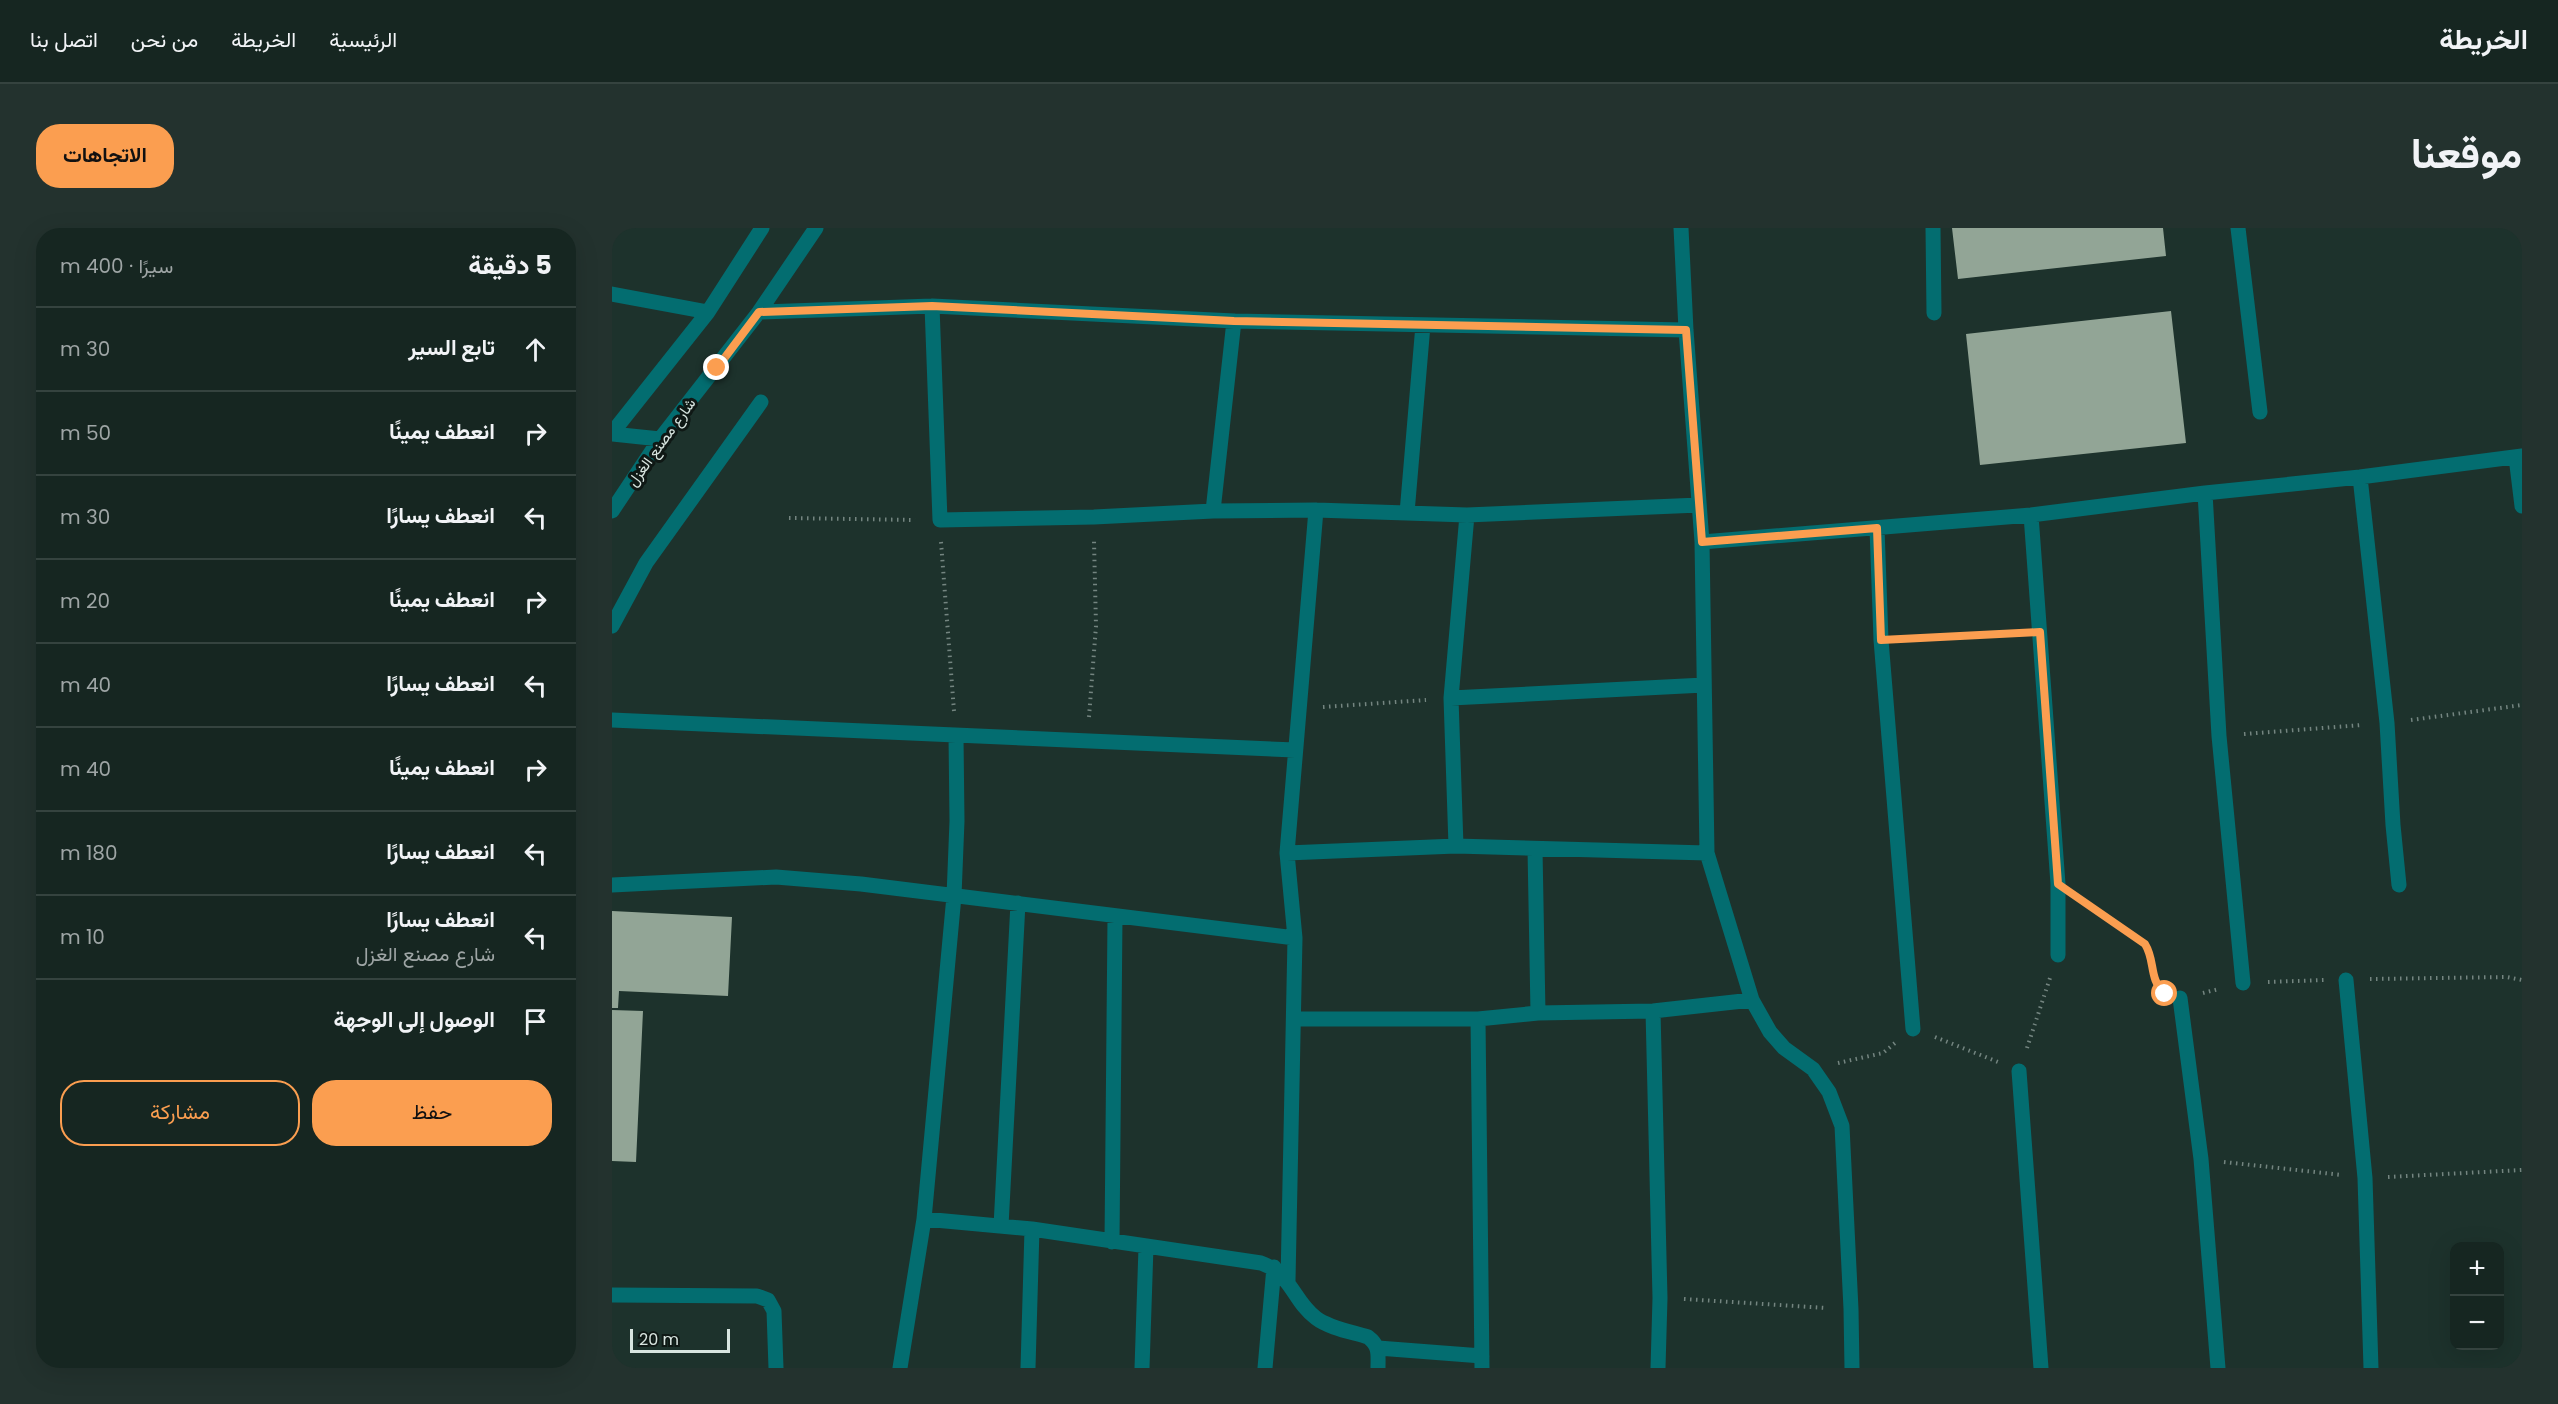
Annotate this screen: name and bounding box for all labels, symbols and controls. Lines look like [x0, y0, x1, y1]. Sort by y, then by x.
text: الخريطة [2439, 20, 2528, 59]
text: اتصل بنا [30, 25, 98, 54]
text: من نحن [131, 25, 198, 54]
text: الخريطة [231, 25, 296, 54]
text: الرئيسية [329, 25, 397, 54]
button: الاتجاهات [36, 124, 174, 188]
text: موقعنا [2411, 124, 2522, 183]
text: 5 دقيقة [468, 247, 552, 283]
text: سيرًا · 400 m [60, 252, 173, 280]
text: تابع السير [408, 332, 495, 363]
icon: ahead [519, 333, 552, 366]
text: 30 m [60, 335, 110, 363]
route end [703, 354, 729, 380]
street label: شارع مصنع الغزل [622, 393, 701, 491]
text: انعطف يمينًا [389, 416, 495, 447]
icon: right [519, 417, 552, 450]
text: 50 m [60, 419, 111, 447]
text: انعطف يسارًا [386, 500, 495, 531]
icon: left [519, 501, 552, 534]
text: 30 m [60, 503, 110, 531]
text: انعطف يمينًا [389, 584, 495, 615]
icon: right [519, 585, 552, 618]
text: 20 m [60, 587, 110, 615]
text: انعطف يسارًا [386, 668, 495, 699]
icon: left [519, 669, 552, 702]
text: 40 m [60, 671, 111, 699]
text: انعطف يمينًا [389, 752, 495, 783]
icon: right [519, 753, 552, 786]
text: 40 m [60, 755, 111, 783]
text: انعطف يسارًا [386, 836, 495, 867]
icon: left [519, 837, 552, 870]
text: 180 m [60, 839, 118, 867]
text: انعطف يسارًا [386, 904, 495, 935]
icon: left [519, 921, 552, 954]
text: 10 m [60, 923, 105, 951]
text: شارع مصنع الغزل [356, 940, 495, 968]
route start [2151, 980, 2177, 1006]
text: الوصول إلى الوجهة [334, 1004, 495, 1035]
icon: arrive [519, 1005, 552, 1038]
button: مشاركة [60, 1080, 300, 1146]
button: حفظ [312, 1080, 552, 1146]
map controls [2450, 1242, 2504, 1350]
button: + [2450, 1242, 2504, 1296]
button: − [2450, 1296, 2504, 1350]
scale bar [630, 1326, 730, 1354]
text: 20 m [639, 1328, 679, 1351]

